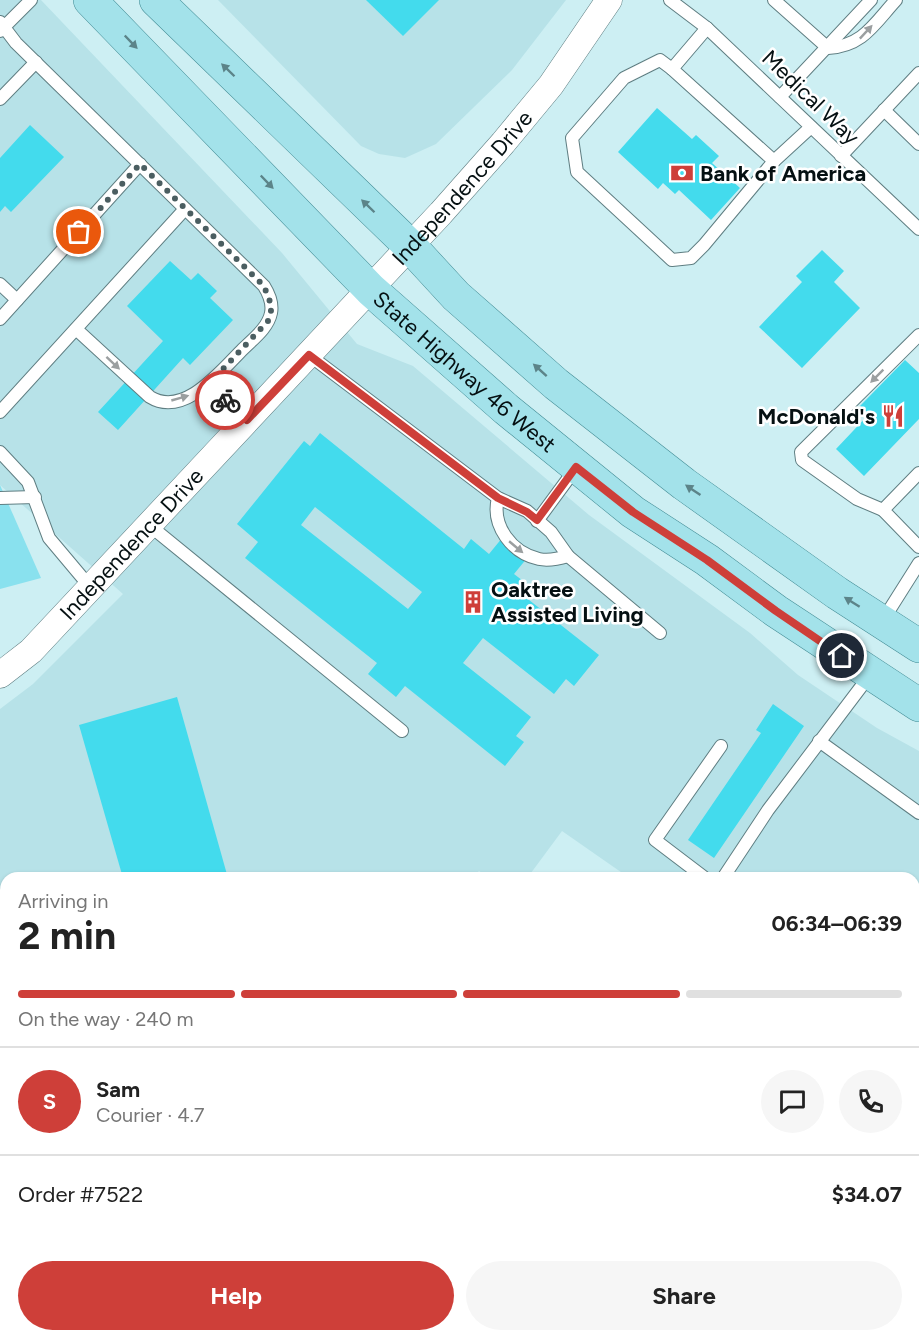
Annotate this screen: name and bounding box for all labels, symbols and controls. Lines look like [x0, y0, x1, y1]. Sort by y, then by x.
one-way arrow [859, 25, 873, 39]
one-way arrow [124, 34, 137, 49]
street label: Medical Way [756, 44, 865, 151]
one-way arrow [221, 64, 236, 77]
street label: Independence Drive [386, 105, 538, 271]
bank icon: Bank of America [669, 160, 695, 186]
place label: Bank of America [700, 160, 866, 187]
one-way arrow [259, 175, 273, 189]
one-way arrow [361, 199, 375, 213]
pin [53, 206, 104, 257]
icon: bag [62, 215, 95, 248]
street label: State Highway 46 West [368, 285, 561, 458]
one-way arrow [105, 356, 120, 369]
one-way arrow [532, 363, 547, 377]
one-way arrow [871, 369, 885, 383]
courier [195, 370, 255, 430]
icon: bike [209, 384, 242, 417]
one-way arrow [171, 393, 189, 402]
place label: McDonald's [758, 403, 875, 430]
restaurant icon: McDonald's [880, 403, 906, 429]
street label: Independence Drive [54, 463, 209, 626]
one-way arrow [685, 485, 701, 496]
one-way arrow [508, 540, 524, 553]
place label: Oaktree Assisted Living [491, 576, 644, 628]
building icon: Oaktree Assisted Living [460, 589, 486, 615]
one-way arrow [844, 597, 860, 608]
pin [816, 630, 867, 681]
icon: home [825, 639, 858, 672]
text: Arriving in [18, 889, 108, 913]
text: 06:34–06:39 [771, 910, 902, 937]
text: 2 min [18, 912, 116, 959]
text: On the way · 240 m [18, 1007, 194, 1031]
button: chat [761, 1070, 824, 1133]
button: phone [839, 1070, 902, 1133]
text: Sam [96, 1076, 140, 1103]
text: S [43, 1088, 56, 1115]
text: Courier · 4.7 [96, 1103, 205, 1127]
text: Order #7522 [18, 1181, 143, 1208]
text: $34.07 [832, 1181, 902, 1208]
button: Help [18, 1261, 454, 1330]
button: Share [466, 1261, 902, 1330]

